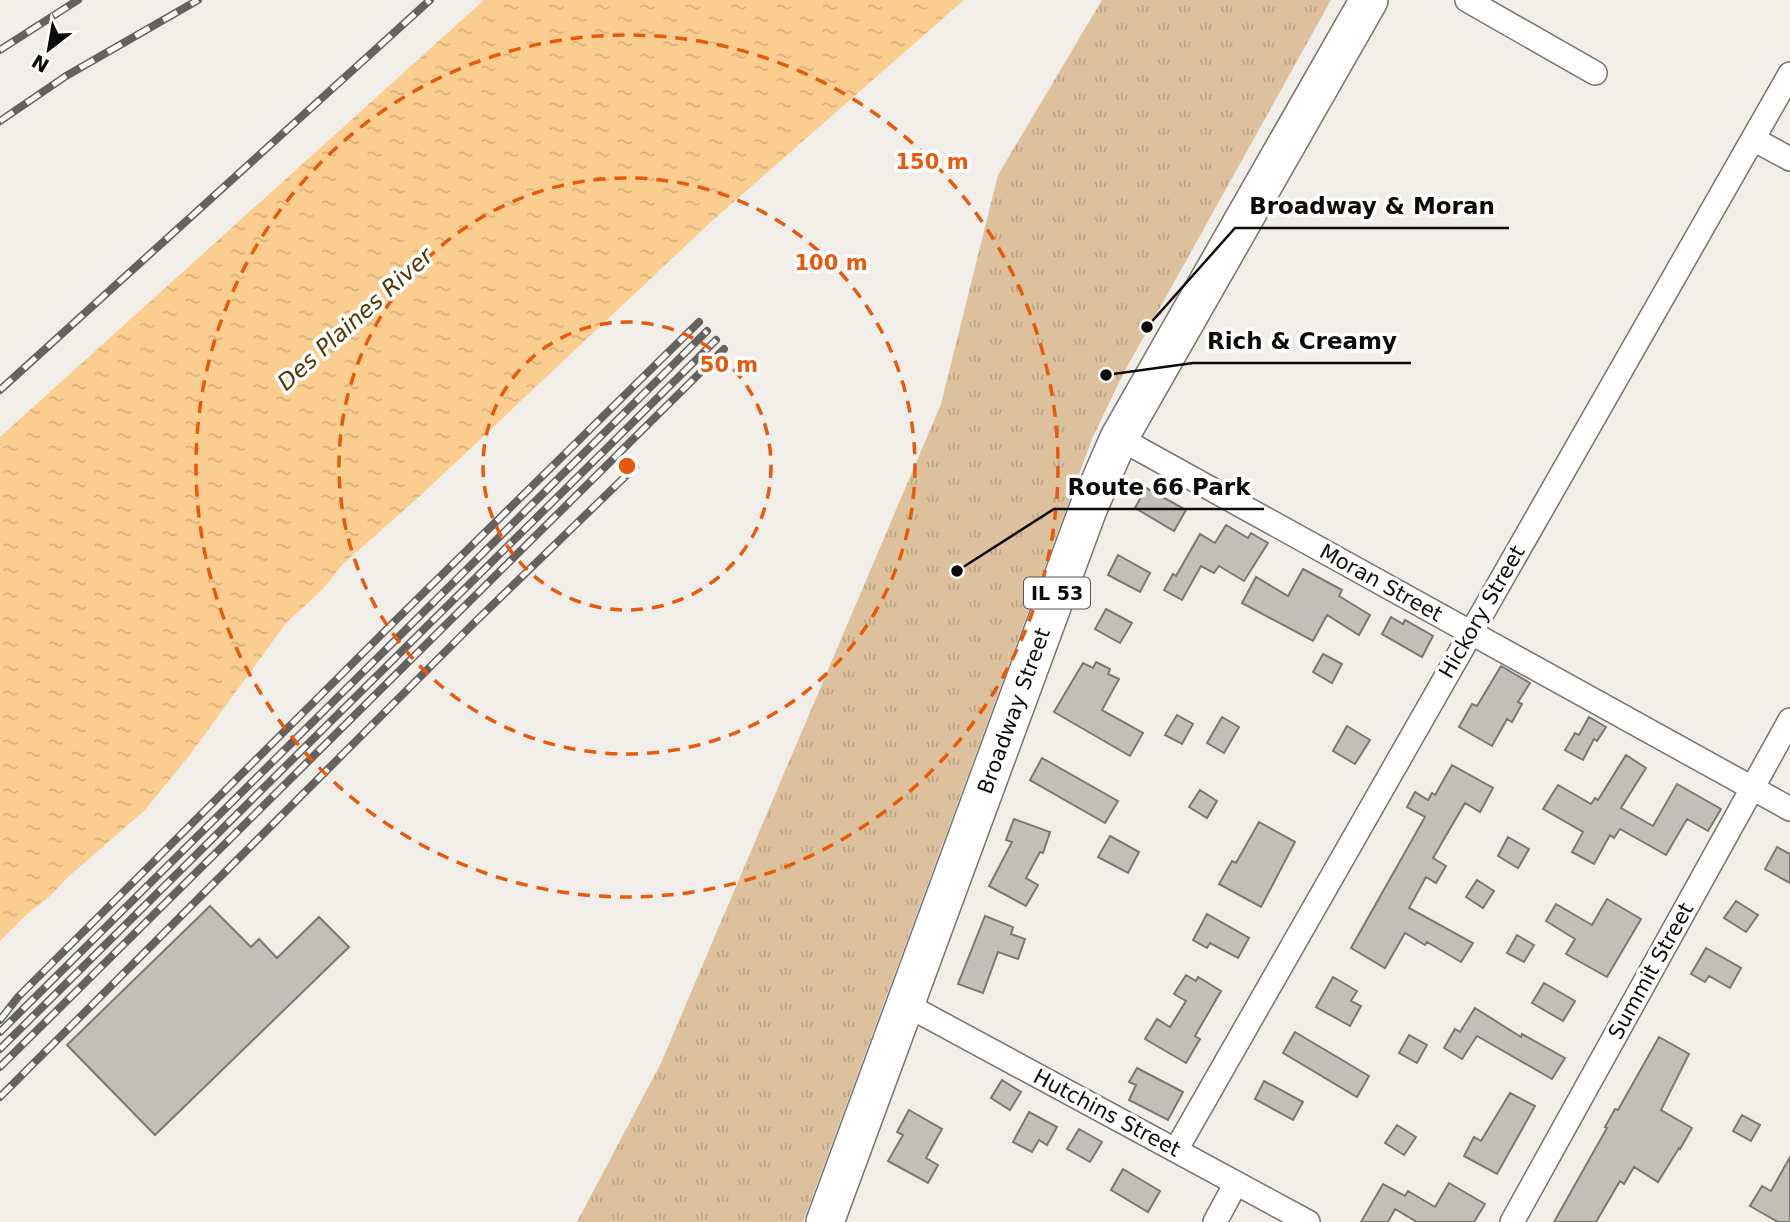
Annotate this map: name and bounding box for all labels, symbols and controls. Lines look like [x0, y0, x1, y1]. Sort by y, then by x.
north arrow [14, 14, 84, 84]
text: N [28, 50, 53, 77]
text: 150 m [895, 150, 969, 174]
callout: Broadway & Moran [1235, 184, 1509, 228]
text: Broadway & Moran [1249, 193, 1495, 219]
water label: Des Plaines River [272, 242, 439, 395]
text: 100 m [794, 251, 868, 275]
callout: Rich & Creamy [1193, 319, 1411, 363]
text: Rich & Creamy [1207, 328, 1397, 354]
text: 50 m [700, 353, 758, 377]
centre of rings [615, 454, 639, 478]
callout: Route 66 Park [1054, 465, 1264, 509]
text: Route 66 Park [1068, 474, 1251, 500]
street label: Moran Street [1316, 539, 1446, 627]
street label: Hickory Street [1434, 541, 1530, 683]
road number: IL 53 [1024, 578, 1090, 608]
street label: Broadway Street [973, 625, 1055, 797]
street label: Summit Street [1604, 899, 1698, 1043]
street label: Hutchins Street [1030, 1064, 1184, 1162]

